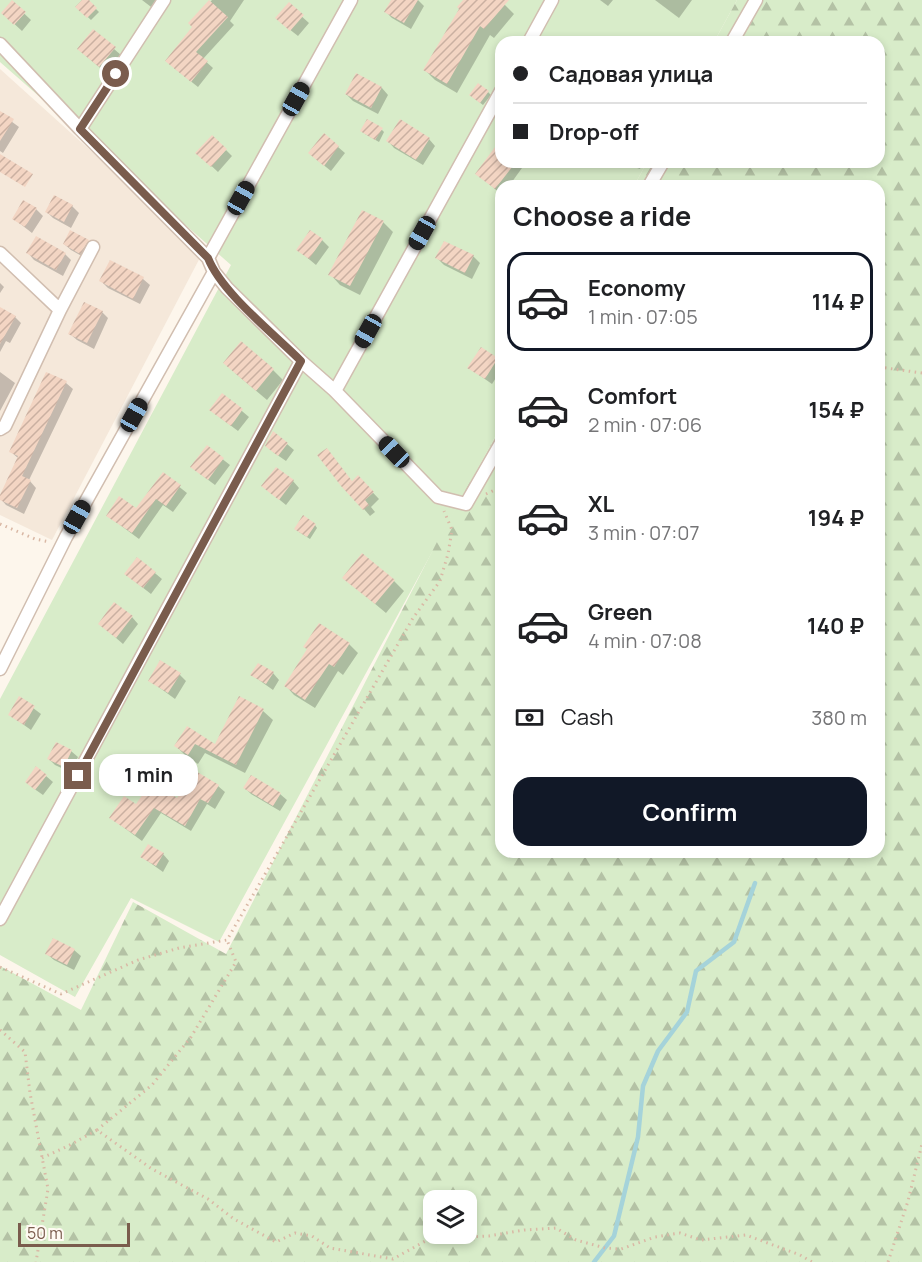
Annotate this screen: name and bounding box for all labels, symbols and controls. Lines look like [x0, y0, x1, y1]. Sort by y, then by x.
text: Садовая улица [549, 59, 713, 89]
route start [102, 60, 129, 87]
car [279, 79, 313, 119]
text: Drop-off [549, 117, 639, 147]
car [224, 178, 258, 218]
text: Choose a ride [513, 197, 691, 234]
car [405, 213, 439, 253]
text: Economy [588, 273, 686, 303]
icon: car [516, 275, 570, 329]
text: 114 ₽ [812, 287, 864, 317]
text: 1 min · 07:05 [588, 303, 698, 330]
car [351, 311, 385, 351]
text: Comfort [588, 381, 677, 411]
icon: car [516, 383, 570, 437]
car [117, 395, 151, 435]
text: 154 ₽ [809, 395, 864, 425]
text: 2 min · 07:06 [588, 411, 702, 438]
car [375, 433, 413, 471]
text: XL [588, 489, 614, 519]
icon: car [516, 491, 570, 545]
car [60, 497, 94, 537]
text: 194 ₽ [808, 503, 864, 533]
text: 3 min · 07:07 [588, 519, 700, 546]
text: Green [588, 597, 653, 627]
icon: car [516, 599, 570, 653]
text: 140 ₽ [807, 611, 864, 641]
text: 4 min · 07:08 [588, 627, 702, 654]
icon: cash [513, 701, 546, 734]
text: Cash [561, 702, 614, 732]
text: 380 m [811, 704, 867, 731]
callout: 1 min [99, 755, 198, 797]
text: 1 min [124, 761, 173, 788]
route end [64, 762, 91, 789]
button: Confirm [513, 777, 867, 846]
map controls [423, 1190, 477, 1244]
button: layers [423, 1190, 477, 1244]
scale bar [18, 1220, 130, 1248]
text: 50 m [27, 1222, 63, 1244]

